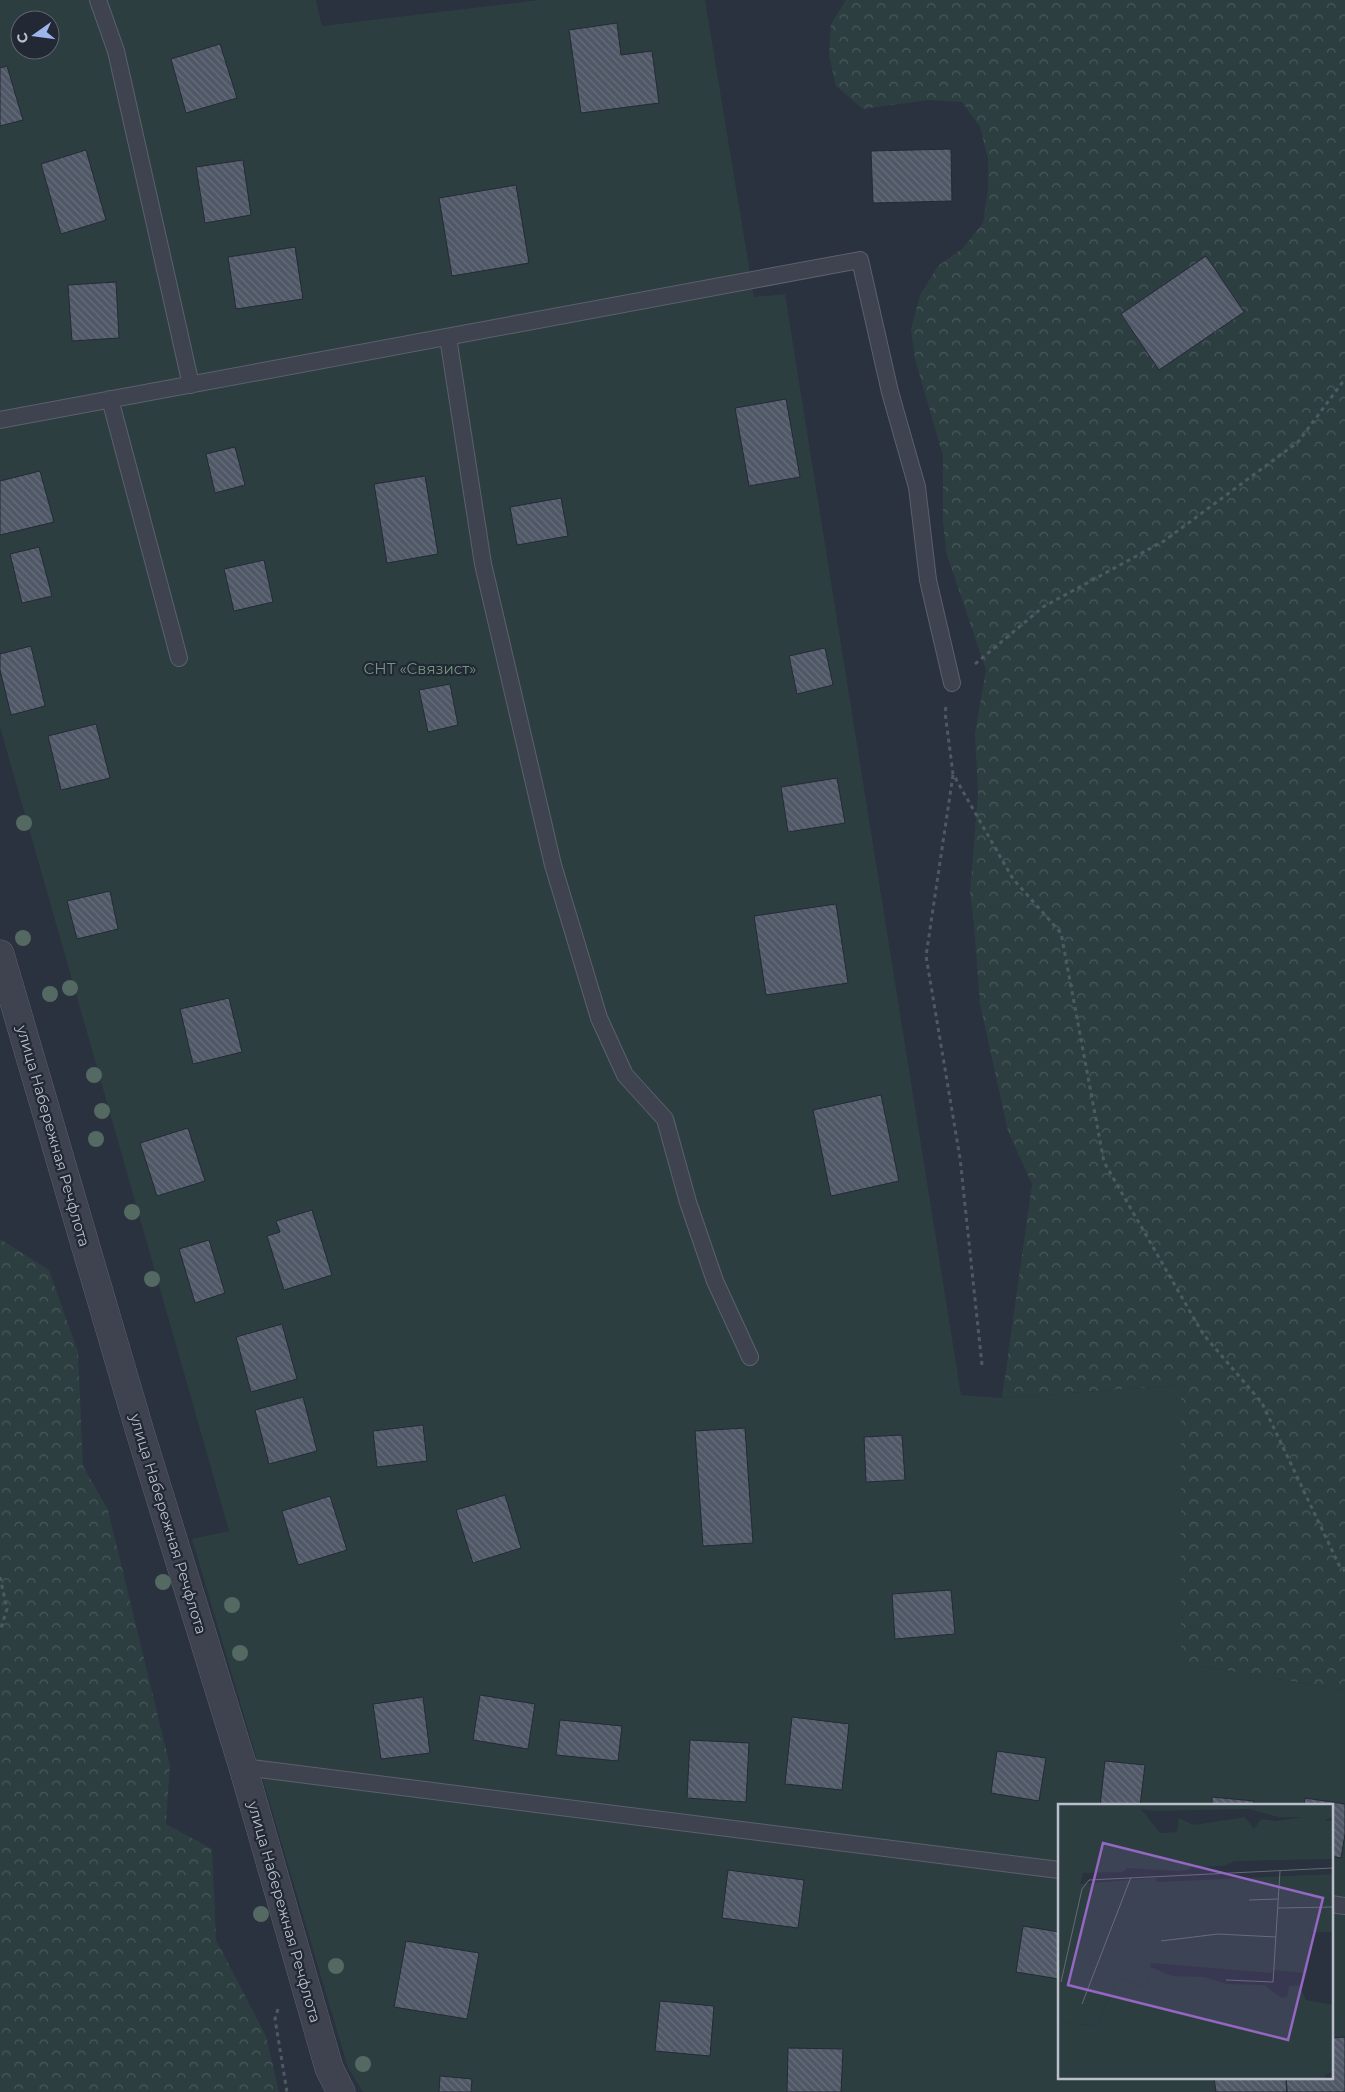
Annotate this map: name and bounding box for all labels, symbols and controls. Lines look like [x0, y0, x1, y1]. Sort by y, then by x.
north arrow [10, 10, 60, 60]
text: С [12, 31, 32, 45]
park label: СНТ «Связист» [364, 659, 476, 678]
street label: улица Набережная Речфлота [12, 1022, 94, 1249]
street label: улица Набережная Речфлота [126, 1410, 211, 1636]
street label: улица Набережная Речфлота [243, 1798, 325, 2025]
inset map [1058, 1804, 1332, 2080]

